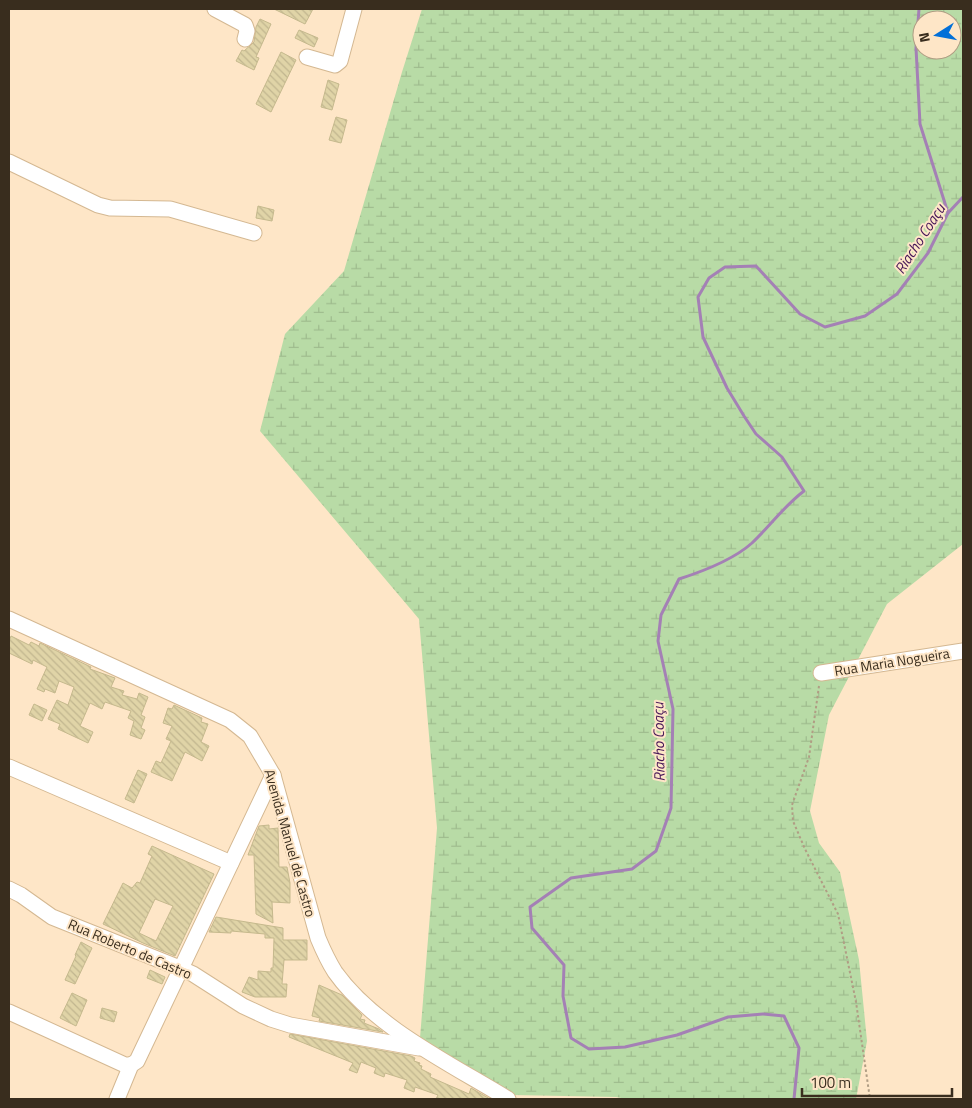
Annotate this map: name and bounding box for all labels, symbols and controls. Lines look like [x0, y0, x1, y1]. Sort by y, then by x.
north arrow [912, 10, 962, 60]
text: N [913, 31, 935, 44]
water label: Riacho Coaçu [888, 198, 952, 278]
street label: Rua Maria Nogueira [833, 642, 951, 681]
water label: Riacho Coaçu [646, 701, 671, 782]
street label: Avenida Manuel de Castro [259, 767, 322, 919]
street label: Rua Roberto de Castro [65, 913, 195, 984]
scale bar [802, 1066, 952, 1098]
text: 100 m [810, 1071, 851, 1094]

